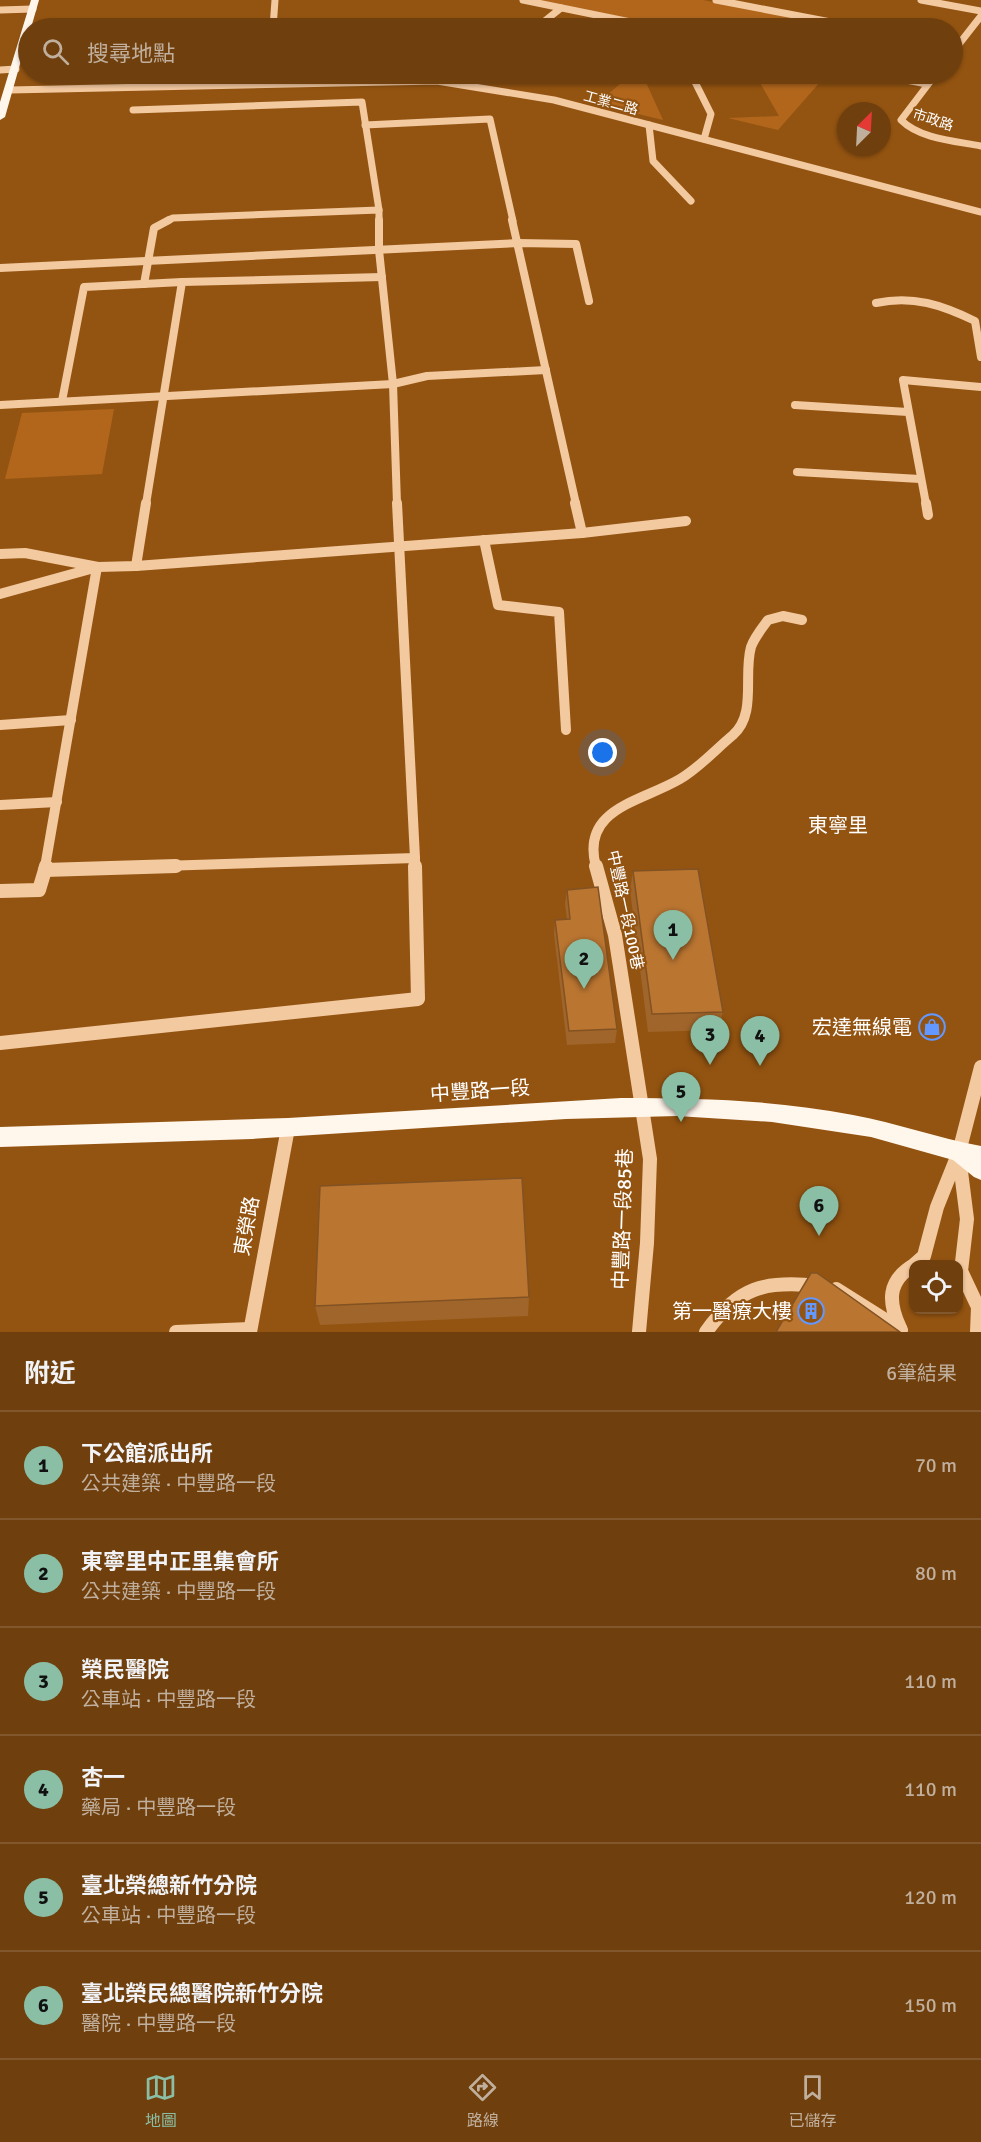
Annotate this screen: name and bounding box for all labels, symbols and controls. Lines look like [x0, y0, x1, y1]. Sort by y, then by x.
search box [18, 18, 963, 84]
icon: search [39, 35, 72, 68]
text: 搜尋地點 [87, 40, 175, 67]
street label: 工業二路 [582, 88, 640, 118]
north arrow [837, 102, 891, 156]
street label: 市政路 [910, 105, 956, 135]
your location [588, 738, 617, 767]
district label: 東寧里 [808, 813, 868, 838]
street label: 中豐路一段100巷 [603, 848, 647, 972]
pin: 1 [654, 910, 692, 960]
pin: 2 [564, 940, 604, 989]
shop icon: 宏達無線電 [917, 1012, 947, 1042]
place label: 宏達無線電 [812, 1015, 912, 1040]
pin: 3 [690, 1016, 730, 1065]
pin: 4 [740, 1016, 780, 1066]
pin: 5 [662, 1072, 700, 1122]
street label: 中豐路一段 [429, 1075, 531, 1107]
street label: 中豐路一段85巷 [608, 1148, 638, 1290]
pin: 6 [800, 1186, 838, 1236]
street label: 東榮路 [229, 1194, 265, 1258]
map controls [909, 1260, 963, 1314]
button: locate [909, 1260, 963, 1314]
building icon: 第一醫療大樓 [796, 1296, 826, 1326]
place label: 第一醫療大樓 [672, 1299, 792, 1324]
text: 附近 [24, 1358, 76, 1390]
text: 6筆結果 [886, 1361, 957, 1386]
text: 下公館派出所 [81, 1440, 213, 1467]
text: 1 [38, 1453, 49, 1478]
text: 70 m [915, 1453, 957, 1478]
text: 公共建築 · 中豐路一段 [81, 1471, 276, 1496]
text: 東寧里中正里集會所 [81, 1548, 279, 1575]
text: 2 [38, 1561, 49, 1586]
text: 80 m [915, 1561, 957, 1586]
text: 公共建築 · 中豐路一段 [81, 1579, 276, 1604]
text: 榮民醫院 [81, 1656, 169, 1683]
text: 3 [38, 1669, 49, 1694]
text: 110 m [904, 1669, 957, 1694]
text: 公車站 · 中豐路一段 [81, 1687, 256, 1712]
text: 杏一 [81, 1764, 125, 1791]
text: 4 [38, 1777, 49, 1802]
text: 110 m [904, 1777, 957, 1802]
text: 藥局 · 中豐路一段 [81, 1795, 236, 1820]
text: 臺北榮總新竹分院 [81, 1872, 257, 1899]
text: 5 [38, 1885, 49, 1910]
text: 120 m [904, 1885, 957, 1910]
text: 公車站 · 中豐路一段 [81, 1903, 256, 1928]
text: 臺北榮民總醫院新竹分院 [81, 1980, 323, 2007]
text: 6 [38, 1993, 49, 2018]
text: 150 m [904, 1993, 957, 2018]
text: 醫院 · 中豐路一段 [81, 2011, 236, 2036]
tab: 地圖 [144, 2071, 177, 2131]
tab: 路線 [466, 2071, 499, 2131]
tab: 已儲存 [788, 2071, 836, 2131]

